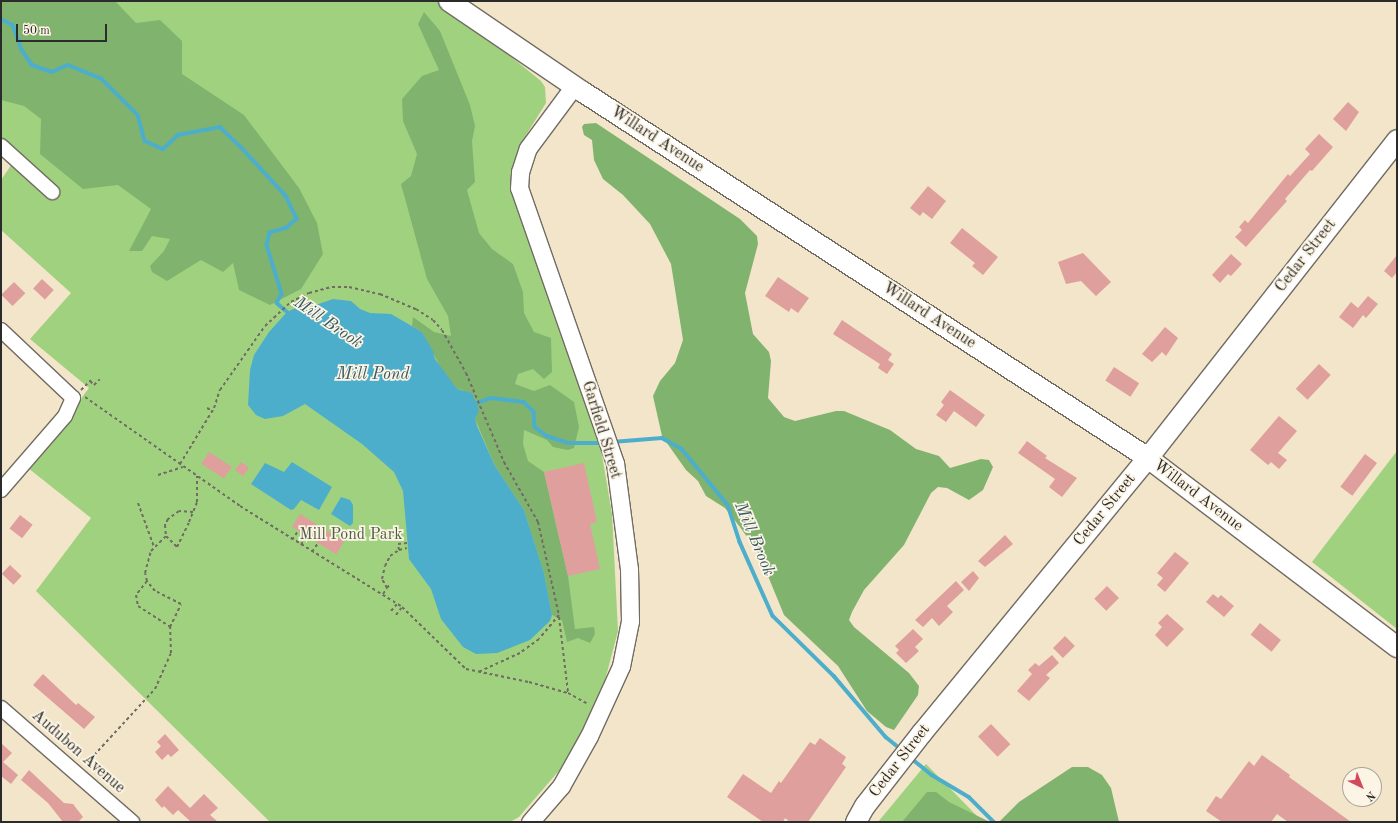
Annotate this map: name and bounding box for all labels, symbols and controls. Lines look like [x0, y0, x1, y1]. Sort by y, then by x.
scale bar [18, 16, 109, 42]
text: 50 m [23, 25, 50, 37]
street label: Willard Avenue [607, 103, 707, 177]
street label: Cedar Street [1271, 216, 1341, 296]
street label: Willard Avenue [879, 279, 979, 353]
water label: Mill Brook [290, 293, 366, 353]
water label: Mill Pond [336, 365, 410, 385]
street label: Garfield Street [577, 379, 625, 481]
street label: Willard Avenue [1149, 456, 1247, 536]
street label: Cedar Street [1070, 470, 1140, 550]
water label: Mill Brook [729, 499, 779, 579]
park label: Mill Pond Park [299, 525, 403, 545]
street label: Audubon Avenue [27, 706, 129, 798]
street label: Cedar Street [865, 721, 935, 801]
north arrow [1342, 767, 1382, 807]
text: N [1363, 789, 1377, 802]

